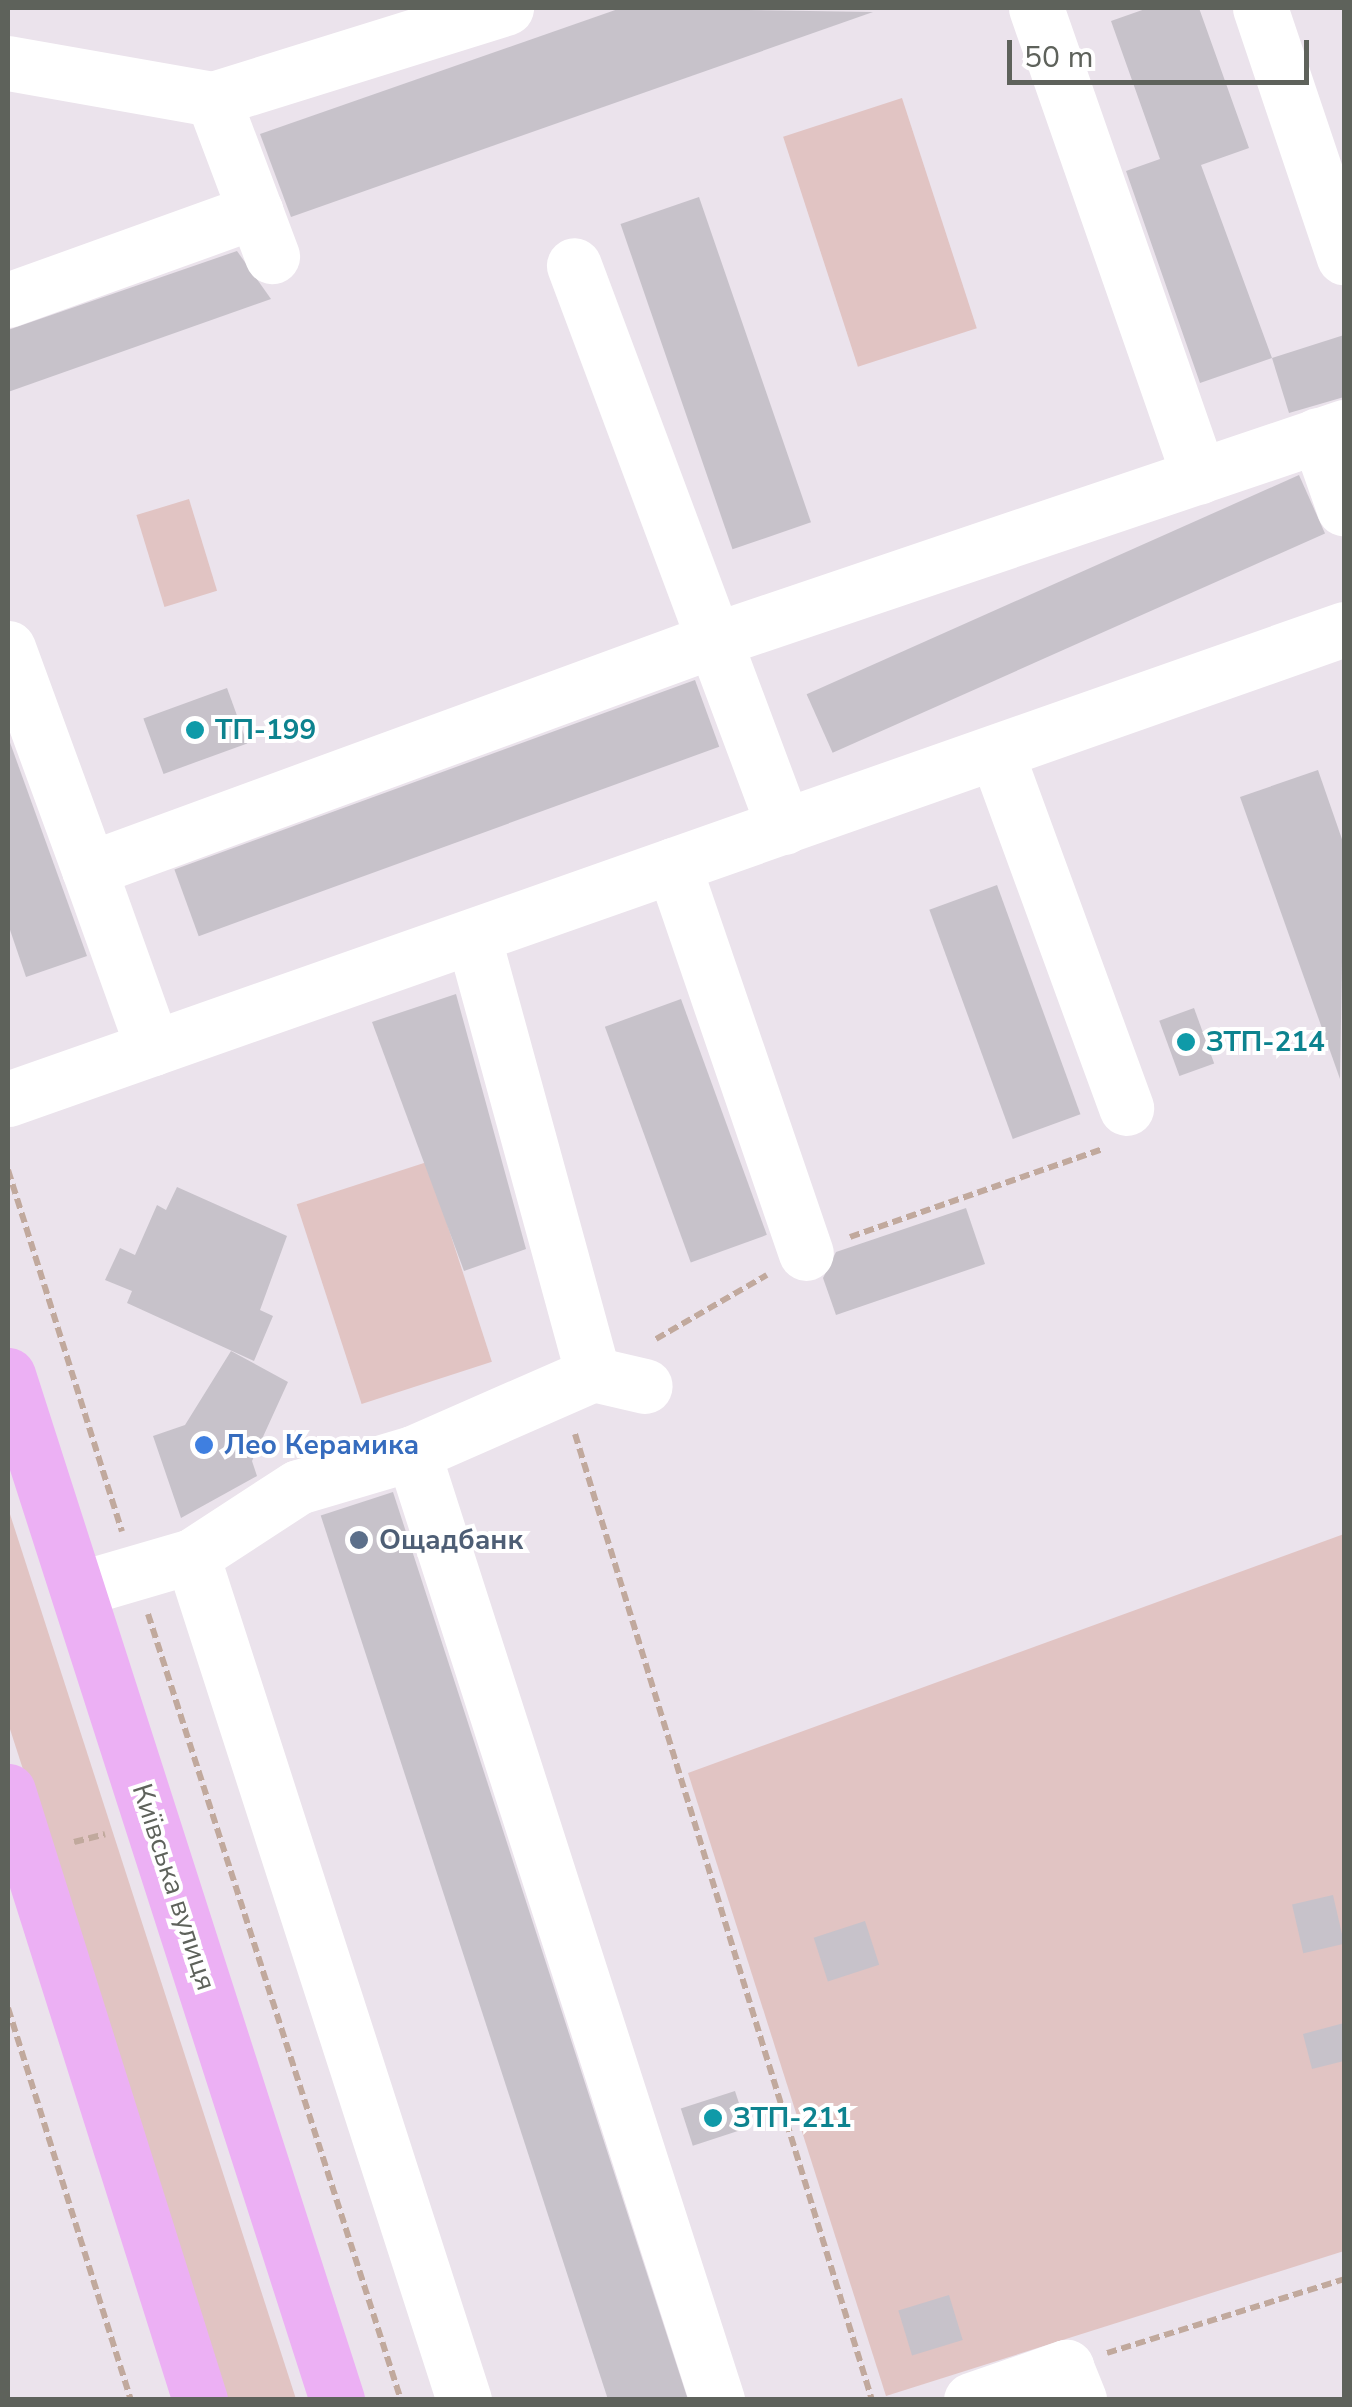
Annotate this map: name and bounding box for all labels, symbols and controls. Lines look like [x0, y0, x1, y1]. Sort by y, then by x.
scale bar [1012, 20, 1314, 82]
text: 50 m [1024, 37, 1093, 78]
place label: ТП-199 [215, 713, 316, 747]
marker: ТП-199 [184, 719, 206, 741]
place label: ЗТП-214 [1206, 1025, 1325, 1059]
marker: ЗТП-214 [1175, 1031, 1197, 1053]
place label: Лео Керамика [224, 1428, 419, 1462]
marker: Лео Керамика [193, 1434, 215, 1456]
place label: Ощадбанк [379, 1523, 523, 1557]
marker: Ощадбанк [348, 1529, 370, 1551]
street label: Київська вулиця [125, 1780, 223, 1994]
place label: ЗТП-211 [733, 2101, 852, 2135]
marker: ЗТП-211 [702, 2107, 724, 2129]

